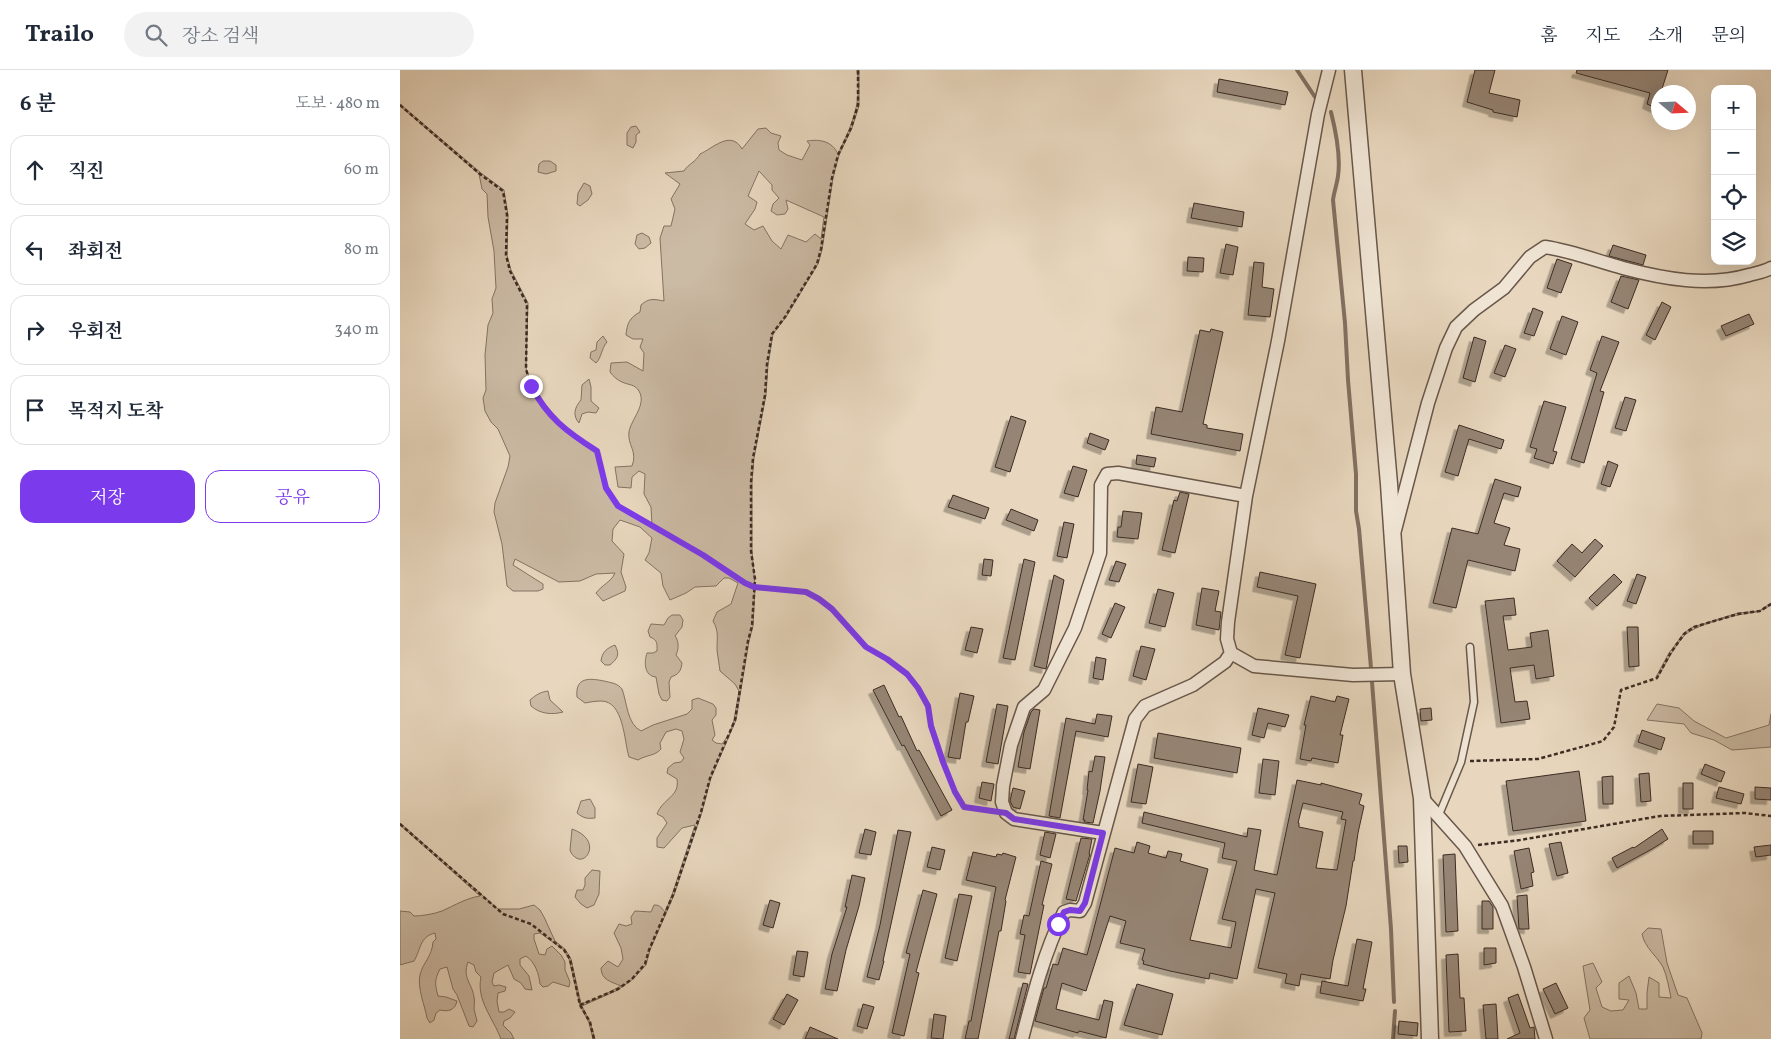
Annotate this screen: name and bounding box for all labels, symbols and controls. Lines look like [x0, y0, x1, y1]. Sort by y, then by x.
search box [124, 12, 474, 57]
text: Trailo [25, 18, 94, 52]
icon: search [142, 21, 170, 49]
text: 장소 검색 [182, 24, 259, 50]
text: 홈 [1540, 24, 1558, 49]
text: 지도 [1586, 24, 1620, 49]
text: 소개 [1648, 24, 1683, 49]
text: 문의 [1711, 24, 1746, 49]
north arrow [1651, 85, 1696, 130]
map controls [1711, 85, 1756, 265]
button: + [1711, 85, 1756, 130]
text: 6 분 [20, 90, 56, 119]
text: 도보 · 480 m [295, 93, 380, 115]
button: − [1711, 130, 1756, 175]
icon: ahead [21, 156, 49, 184]
text: 직진 [68, 159, 105, 185]
text: 60 m [344, 159, 379, 181]
button: locate [1711, 175, 1756, 220]
button: layers [1711, 220, 1756, 265]
icon: left [21, 236, 49, 264]
text: 좌회전 [68, 239, 123, 265]
text: 80 m [344, 239, 379, 261]
icon: right [21, 316, 49, 344]
text: 우회전 [68, 319, 123, 345]
text: 340 m [335, 319, 379, 341]
route end [520, 375, 543, 398]
icon: arrive [21, 396, 49, 424]
text: 목적지 도착 [68, 399, 164, 425]
button: 저장 [20, 470, 195, 523]
button: 공유 [205, 470, 380, 523]
route start [1047, 913, 1070, 936]

